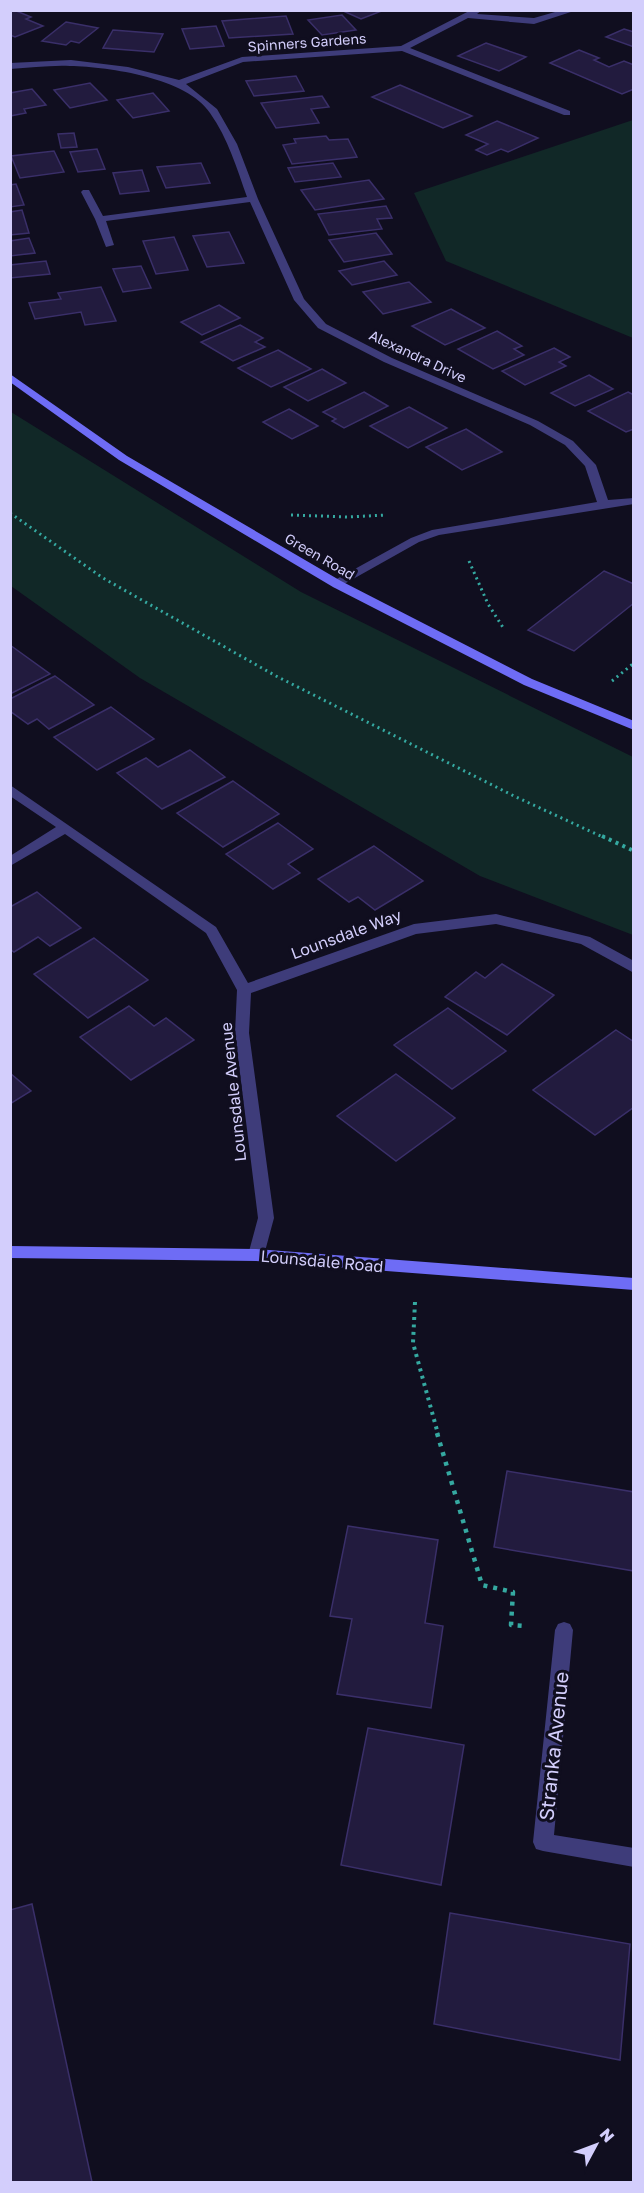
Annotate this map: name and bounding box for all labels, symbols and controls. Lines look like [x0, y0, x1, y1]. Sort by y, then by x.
street label: Spinners Gardens [247, 29, 367, 55]
street label: Alexandra Drive [367, 326, 469, 386]
street label: Green Road [282, 529, 358, 583]
street label: Lounsdale Way [288, 905, 404, 963]
street label: Lounsdale Avenue [216, 1021, 250, 1163]
street label: Lounsdale Road [260, 1246, 384, 1276]
street label: Stranka Avenue [533, 1670, 573, 1822]
north arrow [566, 2115, 626, 2175]
text: N [596, 2124, 619, 2146]

